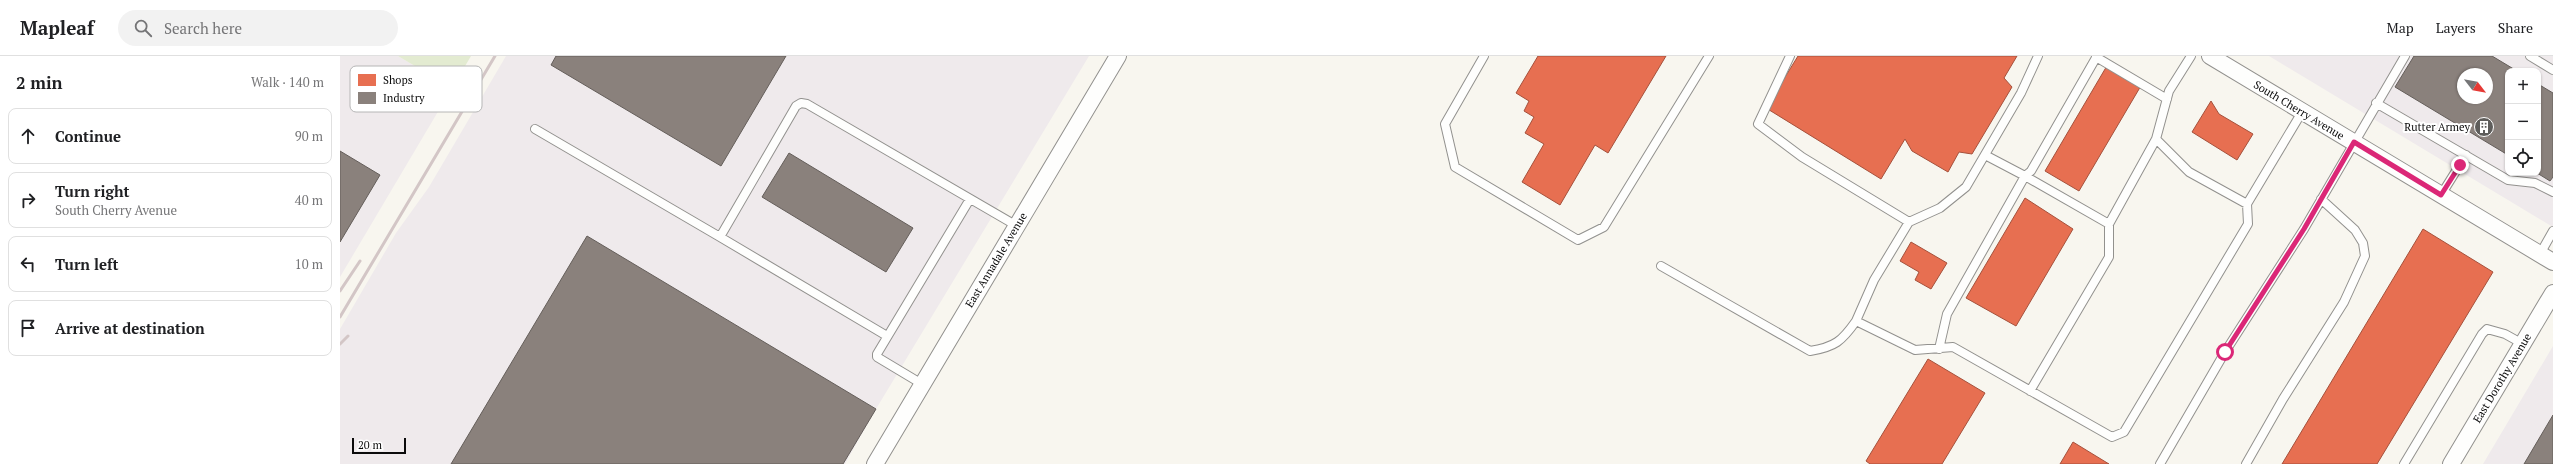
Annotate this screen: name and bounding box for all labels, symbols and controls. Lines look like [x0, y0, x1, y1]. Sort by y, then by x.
search box [118, 10, 398, 46]
text: Mapleaf [20, 15, 94, 40]
icon: search [132, 17, 154, 39]
text: Search here [164, 18, 242, 38]
text: Map [2387, 18, 2414, 37]
text: Layers [2436, 18, 2476, 37]
text: Share [2498, 18, 2533, 37]
legend [350, 66, 482, 112]
north arrow [2457, 68, 2493, 104]
map controls [2505, 68, 2541, 176]
button: + [2505, 68, 2541, 104]
text: 2 min [16, 71, 63, 94]
text: Walk · 140 m [251, 73, 324, 91]
text: Shops [383, 73, 413, 87]
street label: South Cherry Avenue [2251, 77, 2347, 143]
text: Industry [383, 91, 425, 105]
button: − [2505, 104, 2541, 140]
building icon: Rutter Armey [2473, 116, 2495, 138]
place label: Rutter Armey [2404, 120, 2470, 134]
icon: ahead [17, 125, 39, 147]
text: Continue [55, 126, 121, 146]
text: 90 m [295, 127, 323, 145]
button: locate [2505, 140, 2541, 176]
route end [2451, 156, 2469, 174]
text: Turn right [55, 181, 130, 201]
icon: right [17, 189, 39, 211]
text: 40 m [295, 191, 323, 209]
text: South Cherry Avenue [55, 201, 177, 219]
street label: East Annadale Avenue [962, 210, 1030, 310]
icon: left [17, 253, 39, 275]
text: Turn left [55, 254, 119, 274]
text: 10 m [295, 255, 323, 273]
icon: arrive [17, 317, 39, 339]
text: Arrive at destination [55, 318, 205, 338]
street label: East Dorothy Avenue [2470, 330, 2535, 425]
route start [2216, 343, 2234, 361]
scale bar [352, 436, 406, 455]
text: 20 m [358, 438, 382, 452]

